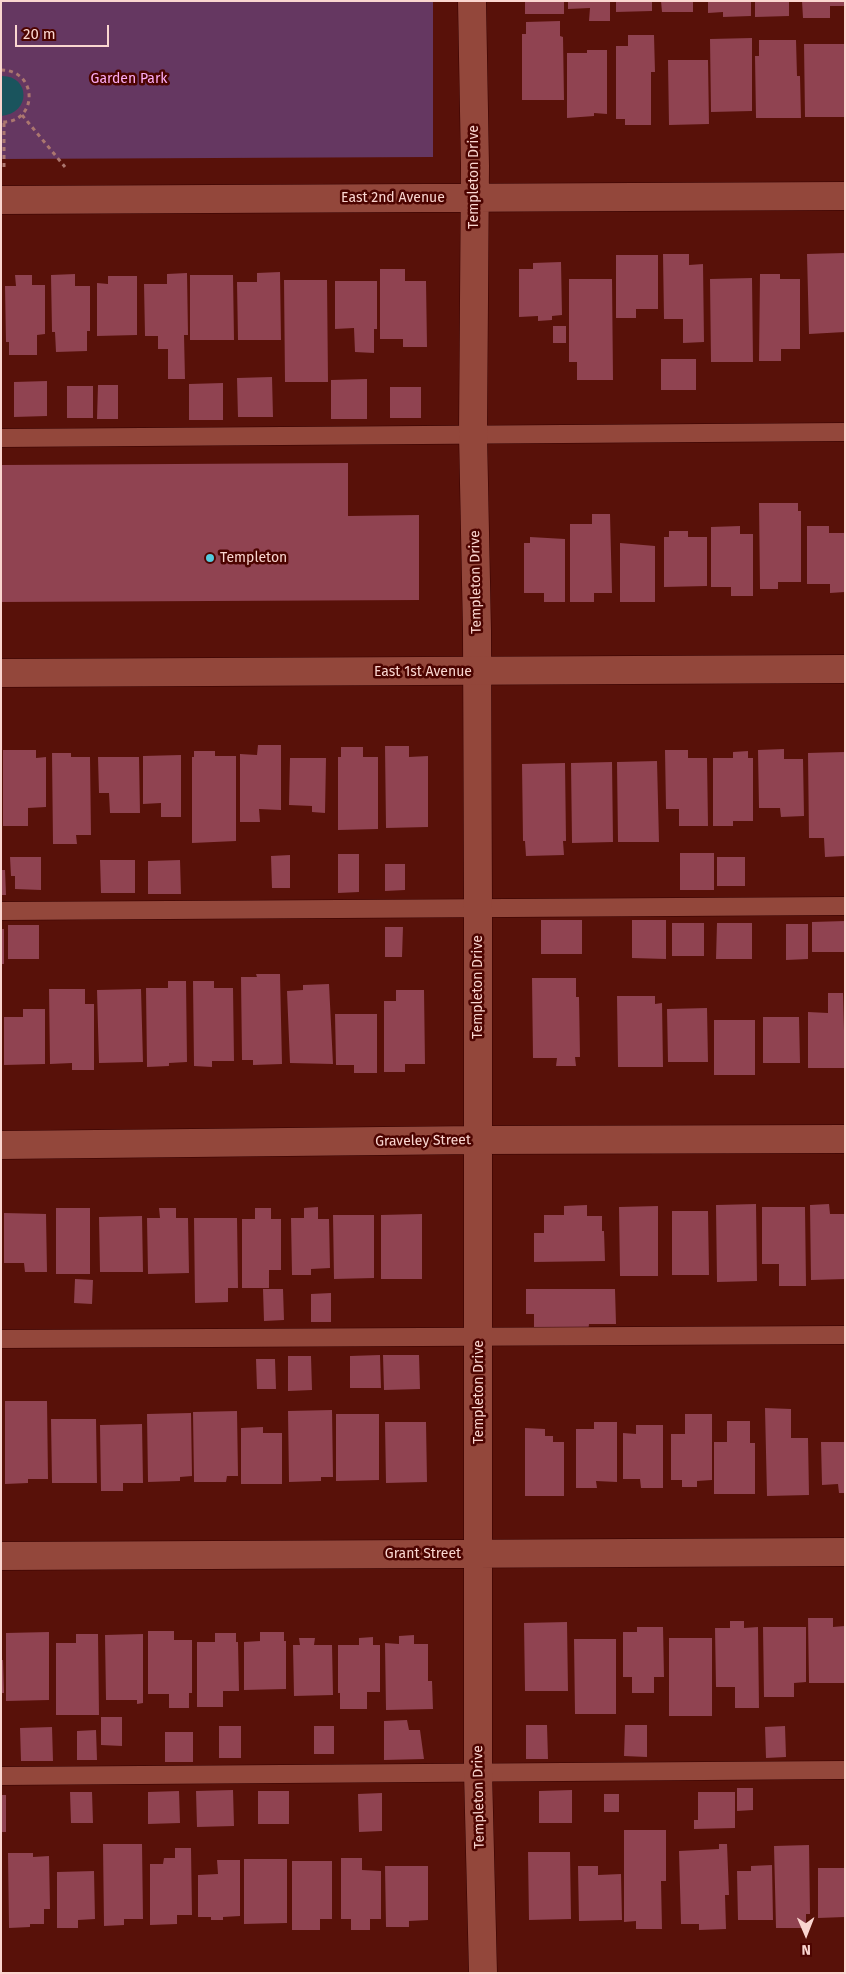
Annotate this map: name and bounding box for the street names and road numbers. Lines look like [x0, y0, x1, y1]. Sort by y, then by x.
street label: Templeton Drive [466, 125, 482, 229]
street label: East 2nd Avenue [341, 190, 445, 206]
street label: Templeton Drive [467, 530, 485, 634]
street label: East 1st Avenue [374, 664, 472, 680]
street label: Templeton Drive [470, 935, 486, 1039]
street label: Graveley Street [375, 1132, 471, 1150]
street label: Templeton Drive [471, 1340, 487, 1444]
street label: Grant Street [385, 1546, 461, 1562]
street label: Templeton Drive [470, 1745, 488, 1849]

